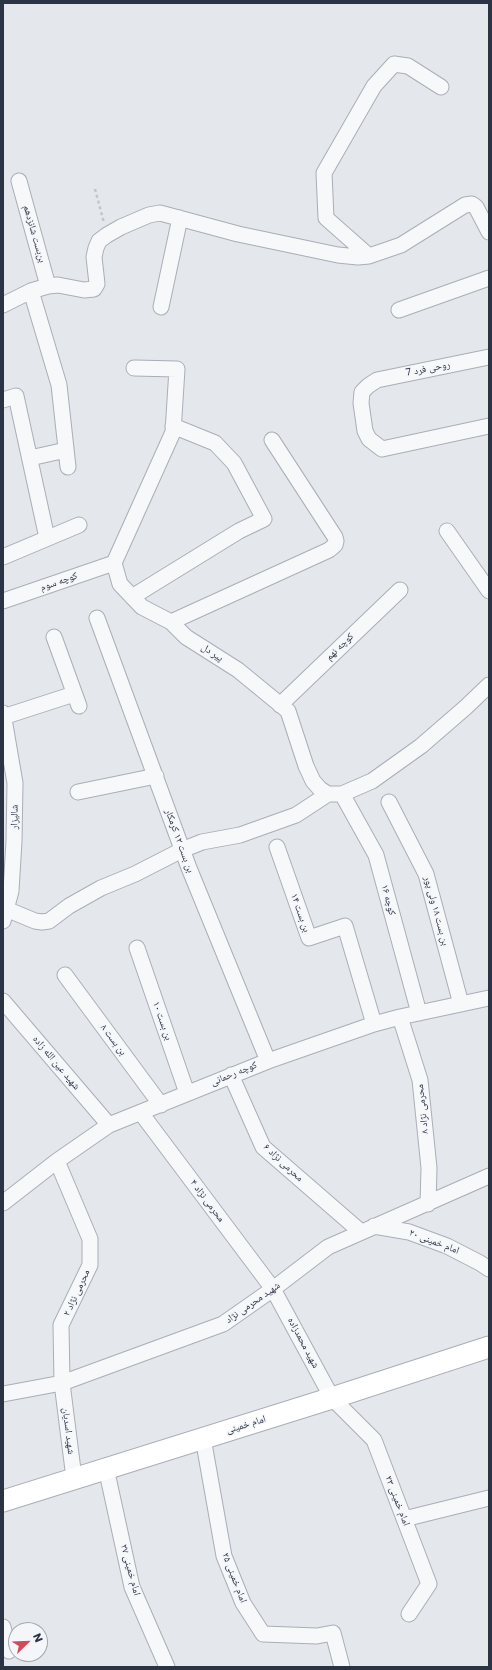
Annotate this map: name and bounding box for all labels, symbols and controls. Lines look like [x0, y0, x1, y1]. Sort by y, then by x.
street label: بن‌بست شانزدهم [20, 204, 48, 264]
street label: روحی فرد 7 [405, 359, 451, 379]
street label: کوچه سوم [39, 570, 79, 594]
street label: کوچه نهم [324, 631, 356, 663]
street label: پیر دل [199, 641, 225, 665]
street label: شالیزار [9, 804, 21, 830]
street label: بن بست ۱۲ کرمکار [162, 808, 196, 874]
street label: بن بست ۱۸ ولی پور [421, 875, 451, 947]
street label: کوچه ۱۶ [378, 883, 398, 917]
street label: بن بست ۱۴ [288, 892, 312, 934]
street label: بن بست ۱۰ [150, 1000, 174, 1042]
street label: بن بست ۸ [97, 1022, 129, 1058]
street label: شهید عین الله زاده [30, 1033, 82, 1093]
street label: کوچه رحمانی [209, 1059, 259, 1089]
street label: محرمی نژاد ۸ [414, 1084, 432, 1134]
street label: محرمی نژاد ۶ [261, 1142, 305, 1184]
street label: محرمی نژاد ۴ [187, 1177, 227, 1225]
street label: امام خمینی ۲۰ [407, 1227, 461, 1257]
street label: محرمی نژاد ۲ [61, 1268, 93, 1318]
street label: شهید محرمی نژاد [223, 1280, 283, 1326]
street label: شهید محمدزاده [285, 1315, 321, 1371]
street label: شهید اسدیان [59, 1407, 77, 1455]
street label: امام خمینی [225, 1413, 267, 1437]
street label: امام خمینی ۲۳ [382, 1474, 412, 1528]
street label: امام خمینی ۲۷ [117, 1543, 143, 1597]
street label: امام خمینی ۲۵ [219, 1551, 249, 1605]
north arrow [8, 1622, 48, 1662]
text: N [29, 1631, 47, 1645]

